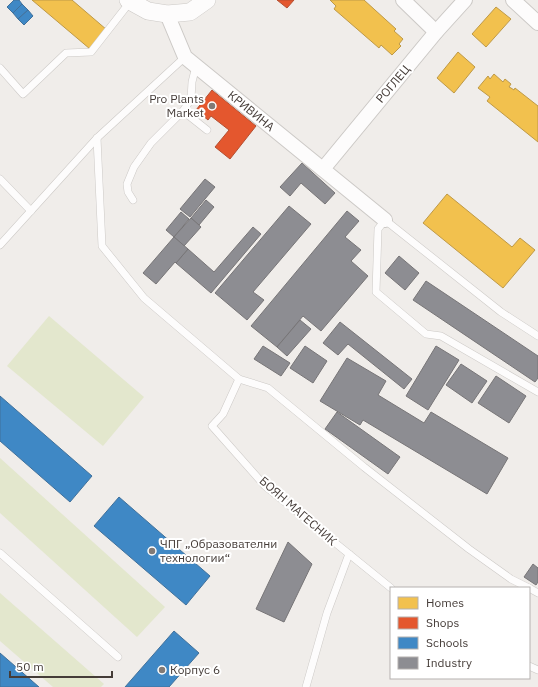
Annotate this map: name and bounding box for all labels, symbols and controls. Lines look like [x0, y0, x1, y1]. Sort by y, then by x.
street label: РОГЛЕЦ [372, 61, 413, 106]
street label: КРИВИНА [225, 87, 278, 134]
place label: Pro Plants Market [149, 91, 204, 120]
marker: Pro Plants Market [207, 101, 217, 111]
street label: БОЯН МАГЕСНИК [256, 473, 340, 548]
place label: ЧПГ „Образователни технологии“ [160, 536, 277, 565]
marker: ЧПГ „Образователни технологии“ [147, 546, 157, 556]
legend [390, 587, 530, 679]
text: Homes [426, 595, 464, 610]
text: Shops [426, 615, 459, 630]
text: Schools [426, 635, 469, 650]
scale bar [10, 653, 112, 679]
text: Industry [426, 655, 472, 670]
text: 50 m [16, 659, 44, 674]
place label: Корпус 6 [170, 662, 220, 677]
marker: Корпус 6 [157, 665, 167, 675]

